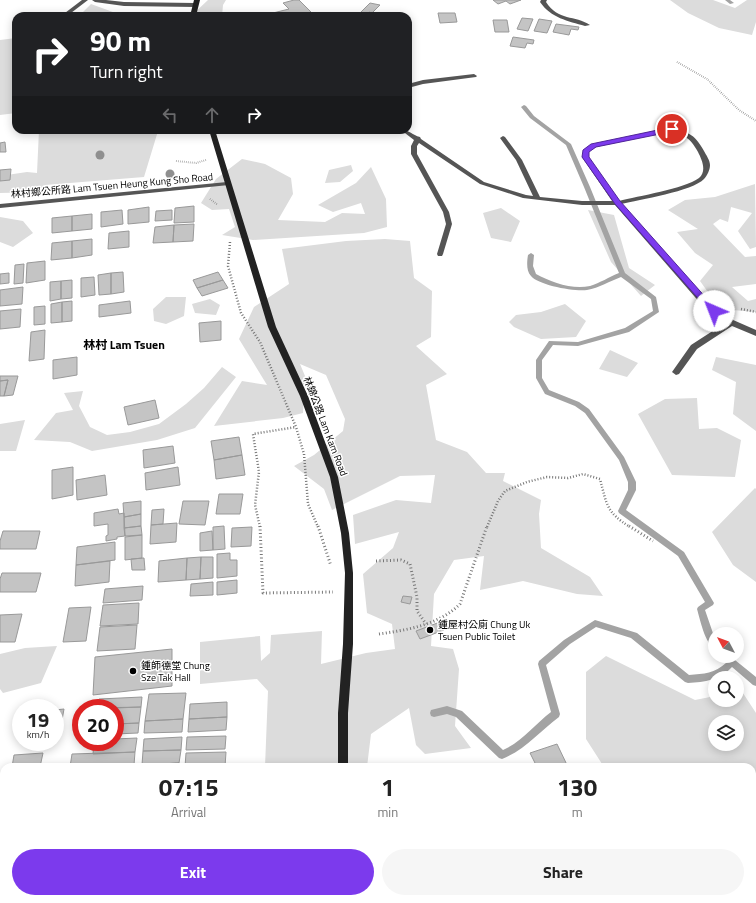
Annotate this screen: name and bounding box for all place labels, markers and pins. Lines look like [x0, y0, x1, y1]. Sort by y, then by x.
pin [655, 112, 689, 146]
place label: 鍾屋村公廁 Chung Uk Tsuen Public Toilet [438, 617, 530, 644]
marker: 鍾屋村公廁 Chung Uk Tsuen Public Toilet [425, 625, 435, 635]
place label: 鍾師德堂 Chung Sze Tak Hall [141, 658, 210, 685]
marker: 鍾師德堂 Chung Sze Tak Hall [128, 666, 138, 676]

